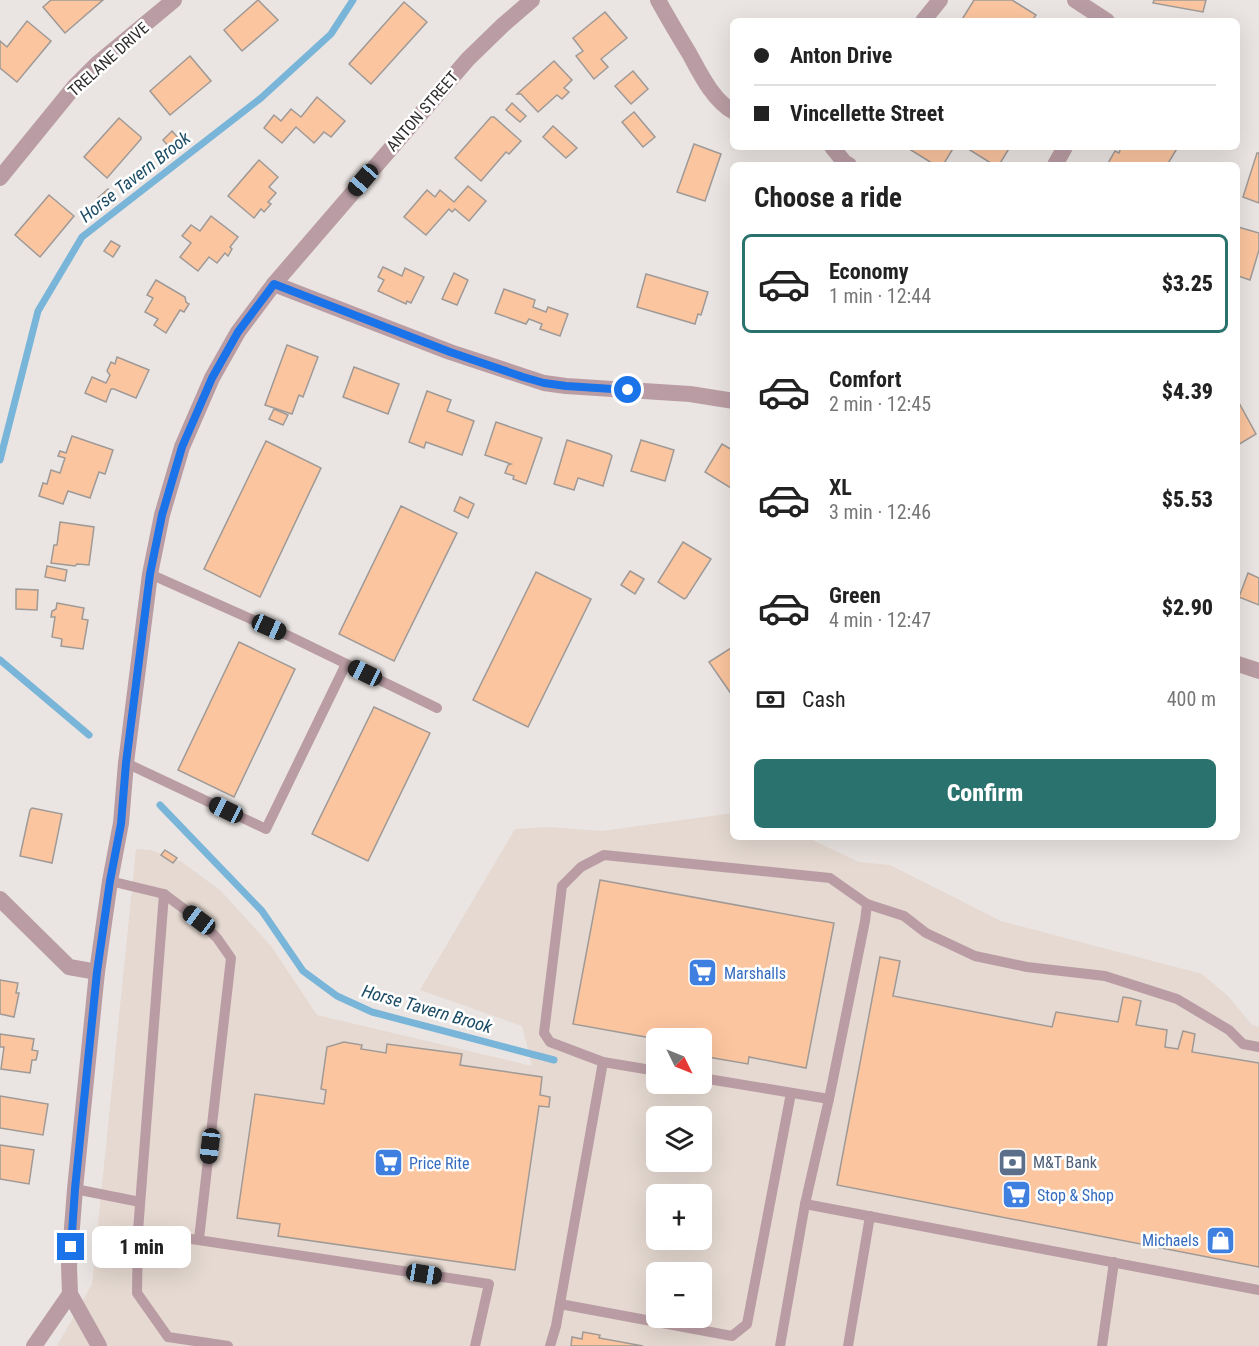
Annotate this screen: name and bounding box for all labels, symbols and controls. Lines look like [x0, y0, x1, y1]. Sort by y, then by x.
street label: TRELANE DRIVE [64, 18, 153, 101]
text: Anton Drive [790, 43, 892, 68]
street label: ANTON STREET [382, 67, 462, 155]
text: Vincellette Street [790, 101, 944, 126]
water label: Horse Tavern Brook [75, 126, 195, 226]
car [344, 161, 382, 199]
text: Choose a ride [754, 182, 902, 214]
icon: car [757, 257, 811, 311]
text: Economy [829, 259, 909, 284]
text: $3.25 [1162, 271, 1213, 296]
text: 1 min · 12:44 [829, 284, 931, 308]
icon: car [757, 365, 811, 419]
text: Comfort [829, 367, 902, 392]
route start [614, 376, 641, 403]
text: $4.39 [1162, 379, 1213, 404]
text: 2 min · 12:45 [829, 392, 931, 416]
icon: car [757, 473, 811, 527]
text: XL [829, 475, 852, 500]
text: $5.53 [1162, 487, 1213, 512]
text: 3 min · 12:46 [829, 500, 931, 524]
icon: car [757, 581, 811, 635]
text: Green [829, 583, 881, 608]
text: $2.90 [1162, 595, 1213, 620]
text: 4 min · 12:47 [829, 608, 931, 632]
car [249, 611, 289, 643]
car [345, 657, 385, 689]
icon: cash [754, 683, 787, 716]
text: Cash [802, 687, 846, 712]
text: 400 m [1167, 687, 1216, 711]
button: Confirm [754, 759, 1216, 828]
car [206, 794, 246, 826]
car [179, 902, 219, 938]
supermarket icon: Marshalls [687, 957, 719, 989]
place label: Marshalls [724, 964, 786, 983]
water label: Horse Tavern Brook [360, 980, 496, 1037]
north arrow [646, 1028, 712, 1094]
map controls [646, 1028, 712, 1328]
button: layers [646, 1106, 712, 1172]
car [199, 1127, 221, 1165]
bank icon: M&T Bank [996, 1146, 1028, 1178]
supermarket icon: Price Rite [372, 1147, 404, 1179]
place label: M&T Bank [1033, 1153, 1098, 1172]
place label: Price Rite [409, 1154, 469, 1173]
supermarket icon: Stop & Shop [1000, 1179, 1032, 1211]
button: + [646, 1184, 712, 1250]
place label: Stop & Shop [1037, 1186, 1114, 1205]
shop icon: Michaels [1204, 1224, 1236, 1256]
callout: 1 min [92, 1226, 191, 1268]
place label: Michaels [1142, 1231, 1199, 1250]
route end [57, 1233, 84, 1260]
text: 1 min [119, 1235, 164, 1259]
car [405, 1262, 443, 1286]
button: − [646, 1262, 712, 1328]

